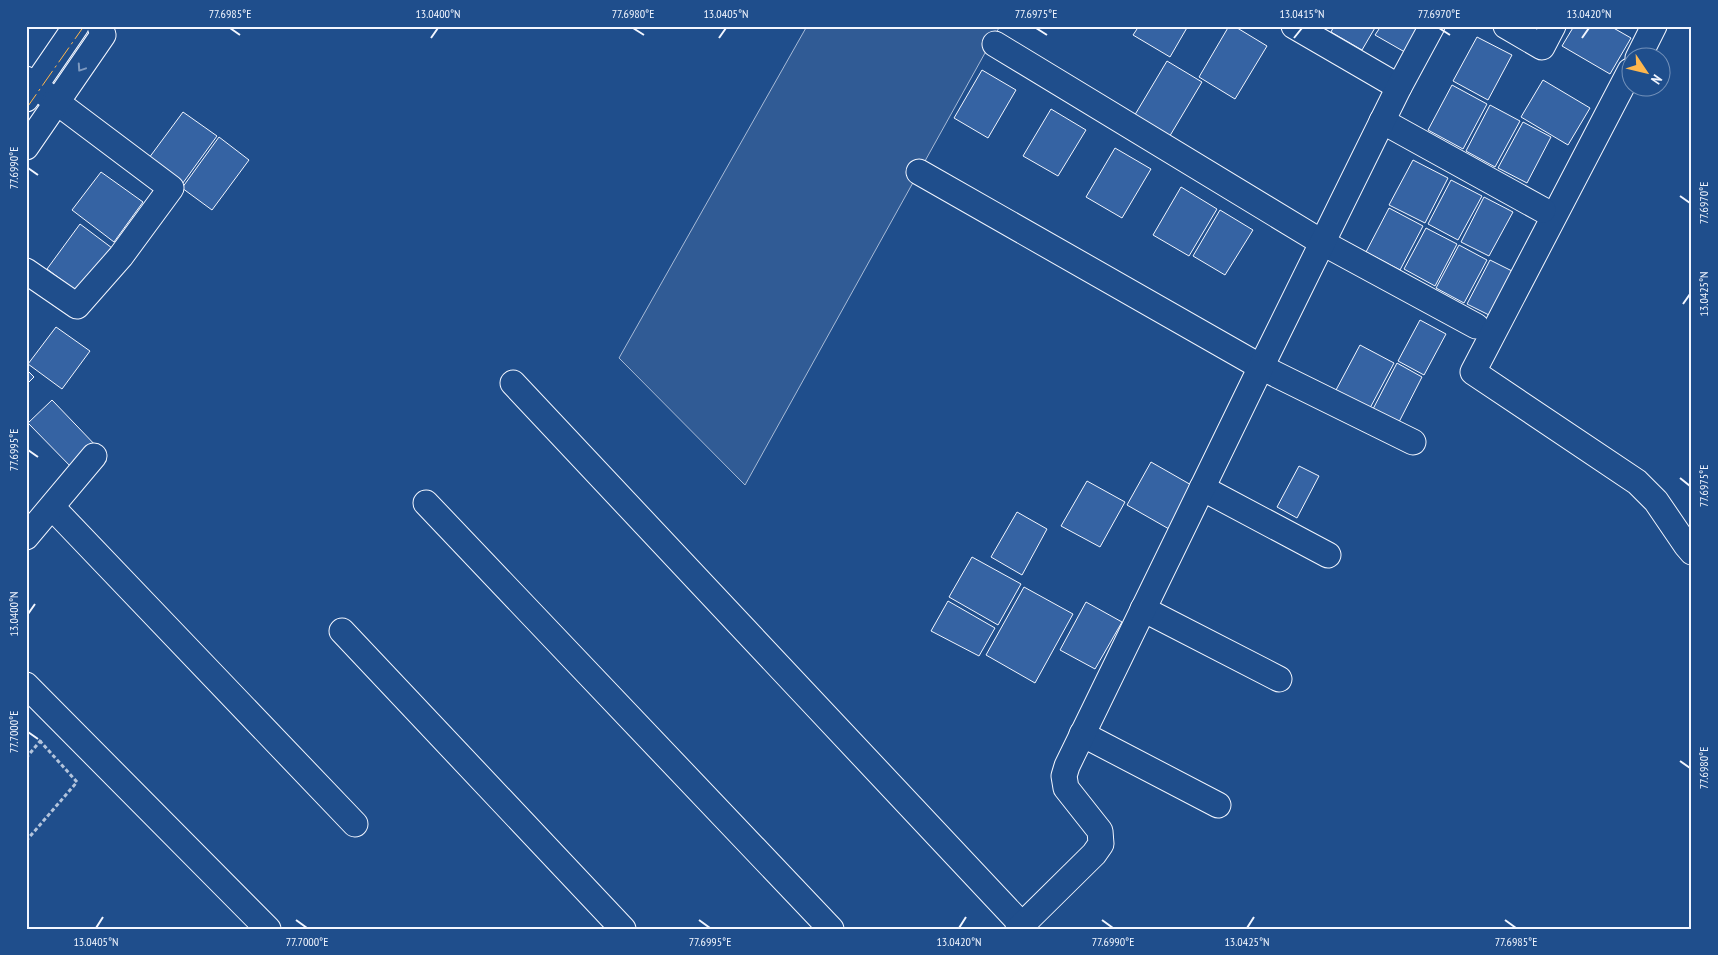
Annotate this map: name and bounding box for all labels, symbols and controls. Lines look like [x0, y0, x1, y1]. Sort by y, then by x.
text: 77.6985°E [209, 6, 251, 21]
text: 13.0400°N [415, 6, 461, 21]
text: 77.6980°E [612, 6, 654, 21]
text: 13.0405°N [703, 6, 749, 21]
text: 77.6975°E [1015, 6, 1057, 21]
text: 13.0415°N [1279, 6, 1325, 21]
text: 77.6970°E [1418, 6, 1460, 21]
text: 13.0420°N [1566, 6, 1612, 21]
north arrow [1620, 48, 1670, 98]
one-way arrow [78, 62, 87, 72]
text: N [1647, 71, 1666, 88]
text: 77.6990°E [6, 147, 21, 189]
text: 77.6970°E [1696, 182, 1711, 224]
text: 13.0425°N [1696, 271, 1711, 317]
text: 77.6995°E [6, 429, 21, 471]
text: 77.6975°E [1696, 465, 1711, 507]
text: 13.0400°N [6, 591, 21, 637]
text: 77.7000°E [6, 711, 21, 753]
text: 77.6980°E [1696, 747, 1711, 789]
text: 13.0405°N [73, 934, 119, 949]
text: 77.7000°E [286, 934, 328, 949]
text: 77.6995°E [689, 934, 731, 949]
text: 13.0420°N [936, 934, 982, 949]
text: 77.6990°E [1092, 934, 1134, 949]
text: 13.0425°N [1224, 934, 1270, 949]
text: 77.6985°E [1495, 934, 1537, 949]

